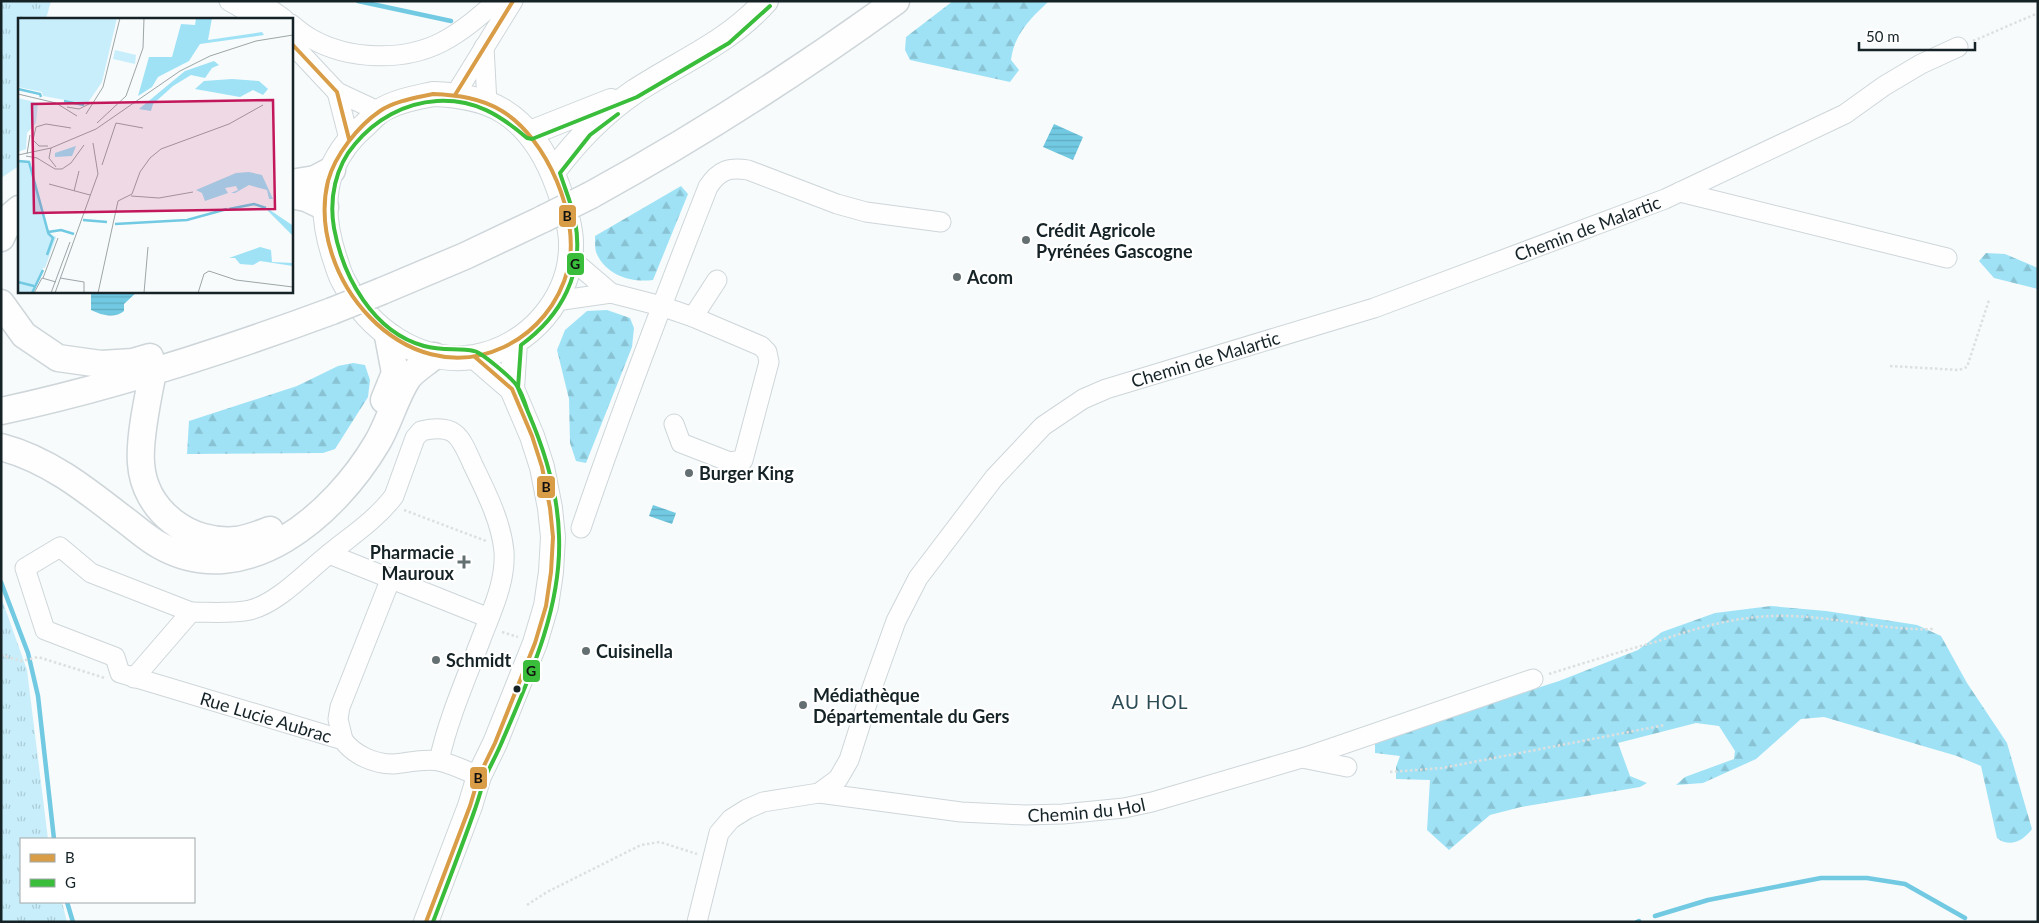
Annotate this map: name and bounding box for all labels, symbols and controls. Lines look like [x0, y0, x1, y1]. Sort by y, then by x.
inset map [18, 18, 292, 292]
scale bar [1859, 20, 1975, 52]
text: 50 m [1866, 27, 1900, 45]
street label: Chemin de Malartic [1511, 191, 1664, 265]
line badge: B [558, 204, 577, 228]
text: B [562, 207, 572, 224]
place label: Crédit Agricole Pyrénées Gascogne [1036, 219, 1193, 262]
marker: Crédit Agricole Pyrénées Gascogne [1020, 234, 1032, 246]
line badge: G [566, 252, 585, 276]
text: G [570, 255, 580, 272]
place label: Acom [966, 266, 1013, 288]
marker: Acom [951, 271, 963, 283]
street label: Chemin de Malartic [1128, 326, 1283, 392]
place label: Burger King [699, 462, 794, 484]
marker: Burger King [683, 467, 695, 479]
line badge: B [536, 475, 556, 499]
text: B [541, 478, 551, 495]
place label: Pharmacie Mauroux [370, 541, 455, 584]
marker: Pharmacie Mauroux [458, 556, 470, 568]
place label: Cuisinella [596, 640, 673, 662]
marker: Cuisinella [580, 645, 592, 657]
place label: Schmidt [446, 649, 512, 671]
marker: Schmidt [430, 654, 442, 666]
line badge: G [522, 659, 541, 683]
text: G [526, 662, 536, 679]
unlabelled marker [512, 684, 522, 694]
place label: Médiathèque Départementale du Gers [813, 684, 1009, 727]
street label: Rue Lucie Aubrac [198, 687, 335, 747]
district label: AU HOL [1112, 690, 1188, 713]
marker: Médiathèque Départementale du Gers [797, 699, 809, 711]
line badge: B [469, 766, 488, 790]
text: B [473, 769, 483, 786]
street label: Chemin du Hol [1027, 793, 1147, 826]
legend [20, 838, 195, 903]
text: B [65, 848, 75, 866]
text: G [65, 873, 76, 891]

